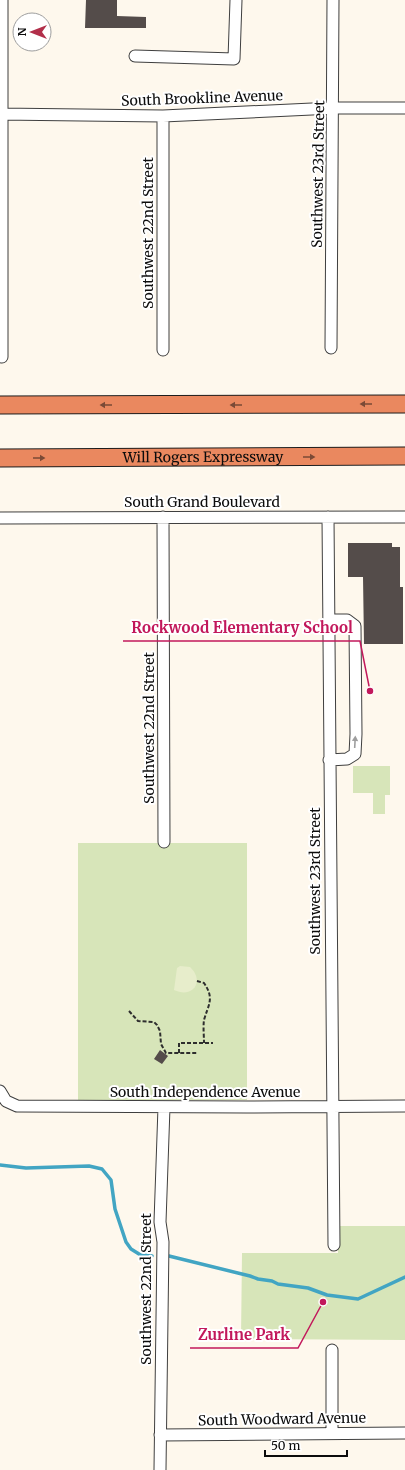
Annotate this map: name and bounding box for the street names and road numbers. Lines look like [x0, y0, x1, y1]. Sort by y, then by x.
street label: South Brookline Avenue [121, 86, 283, 110]
street label: Southwest 23rd Street [308, 99, 328, 248]
street label: Southwest 22nd Street [139, 157, 157, 309]
street label: Will Rogers Expressway [122, 448, 284, 466]
street label: South Grand Boulevard [124, 493, 280, 511]
street label: Southwest 22nd Street [140, 652, 158, 804]
street label: Southwest 23rd Street [306, 807, 324, 955]
street label: South Independence Avenue [110, 1083, 300, 1101]
street label: Southwest 22nd Street [137, 1213, 155, 1365]
street label: South Woodward Avenue [198, 1409, 366, 1429]

